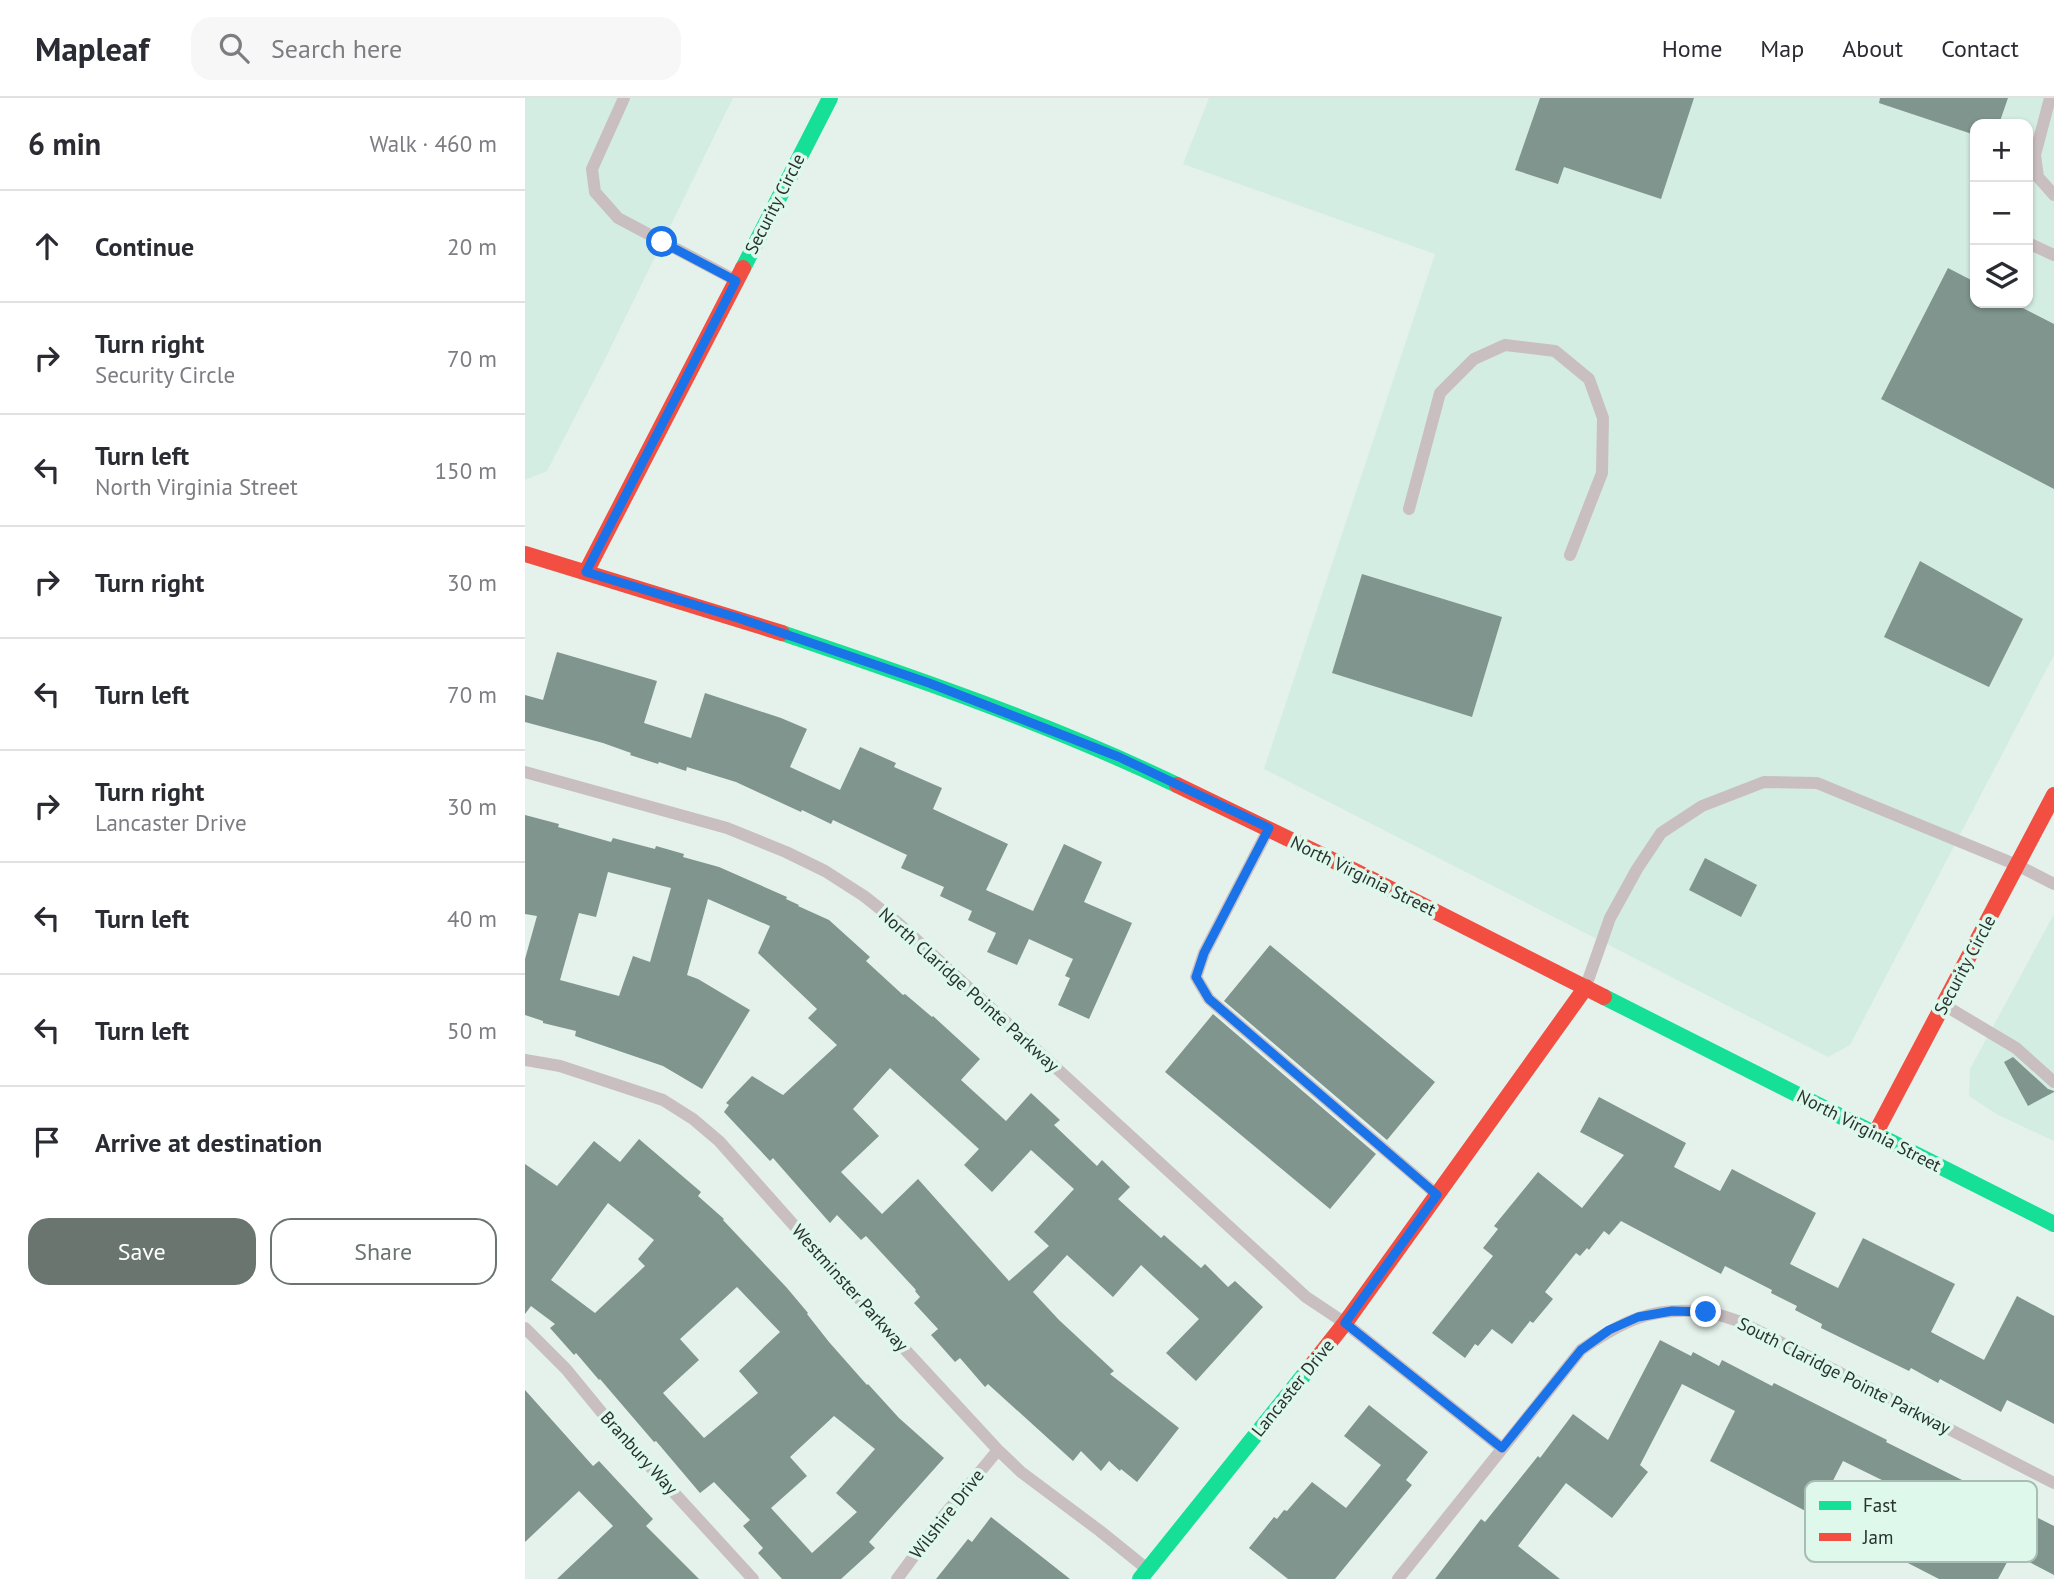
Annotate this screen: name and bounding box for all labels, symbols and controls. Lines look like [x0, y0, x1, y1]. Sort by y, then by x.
search box [191, 17, 681, 80]
text: Mapleaf [35, 27, 149, 70]
icon: search [215, 29, 253, 67]
text: Search here [271, 32, 402, 65]
text: Home [1662, 33, 1722, 64]
text: Map [1760, 33, 1804, 64]
text: About [1842, 33, 1903, 64]
text: Contact [1941, 33, 2019, 64]
map controls [1970, 119, 2033, 308]
button: + [1970, 119, 2033, 182]
text: 6 min [28, 124, 101, 163]
text: Walk · 460 m [370, 129, 497, 158]
street label: Security Circle [739, 150, 810, 258]
button: − [1970, 182, 2033, 245]
route start [646, 226, 677, 257]
icon: ahead [28, 227, 66, 265]
text: Continue [95, 230, 194, 263]
text: 20 m [447, 232, 497, 261]
button: layers [1970, 245, 2033, 308]
text: Turn right [95, 327, 204, 360]
icon: right [28, 339, 66, 377]
text: 70 m [447, 344, 497, 373]
text: Security Circle [95, 360, 235, 389]
text: Turn left [95, 439, 189, 472]
icon: left [28, 451, 66, 489]
text: 150 m [435, 456, 497, 485]
text: North Virginia Street [95, 472, 298, 501]
icon: right [28, 563, 66, 601]
text: Turn right [95, 566, 204, 599]
text: 30 m [447, 568, 497, 597]
icon: left [28, 675, 66, 713]
text: Turn left [95, 678, 189, 711]
text: 70 m [447, 680, 497, 709]
text: Turn right [95, 775, 204, 808]
icon: right [28, 787, 66, 825]
text: 30 m [447, 792, 497, 821]
text: Lancaster Drive [95, 808, 247, 837]
street label: North Virginia Street [1287, 830, 1440, 921]
icon: left [28, 899, 66, 937]
text: Turn left [95, 902, 189, 935]
street label: North Claridge Pointe Parkway [874, 902, 1065, 1077]
text: 40 m [447, 904, 497, 933]
street label: Security Circle [1929, 911, 2000, 1019]
icon: left [28, 1011, 66, 1049]
text: Turn left [95, 1014, 189, 1047]
text: 50 m [447, 1016, 497, 1045]
street label: North Virginia Street [1793, 1084, 1945, 1177]
icon: arrive [28, 1123, 66, 1161]
text: Arrive at destination [95, 1126, 322, 1159]
button: Save [28, 1218, 256, 1285]
button: Share [270, 1218, 497, 1285]
street label: Westminster Parkway [787, 1219, 914, 1357]
route end [1690, 1296, 1721, 1327]
street label: South Claridge Pointe Parkway [1734, 1312, 1955, 1440]
street label: Lancaster Drive [1246, 1334, 1339, 1441]
street label: Branbury Way [596, 1406, 683, 1500]
street label: Wilshire Drive [904, 1464, 989, 1563]
legend [1805, 1481, 2037, 1562]
text: Fast [1863, 1493, 1897, 1517]
text: Jam [1862, 1525, 1893, 1549]

